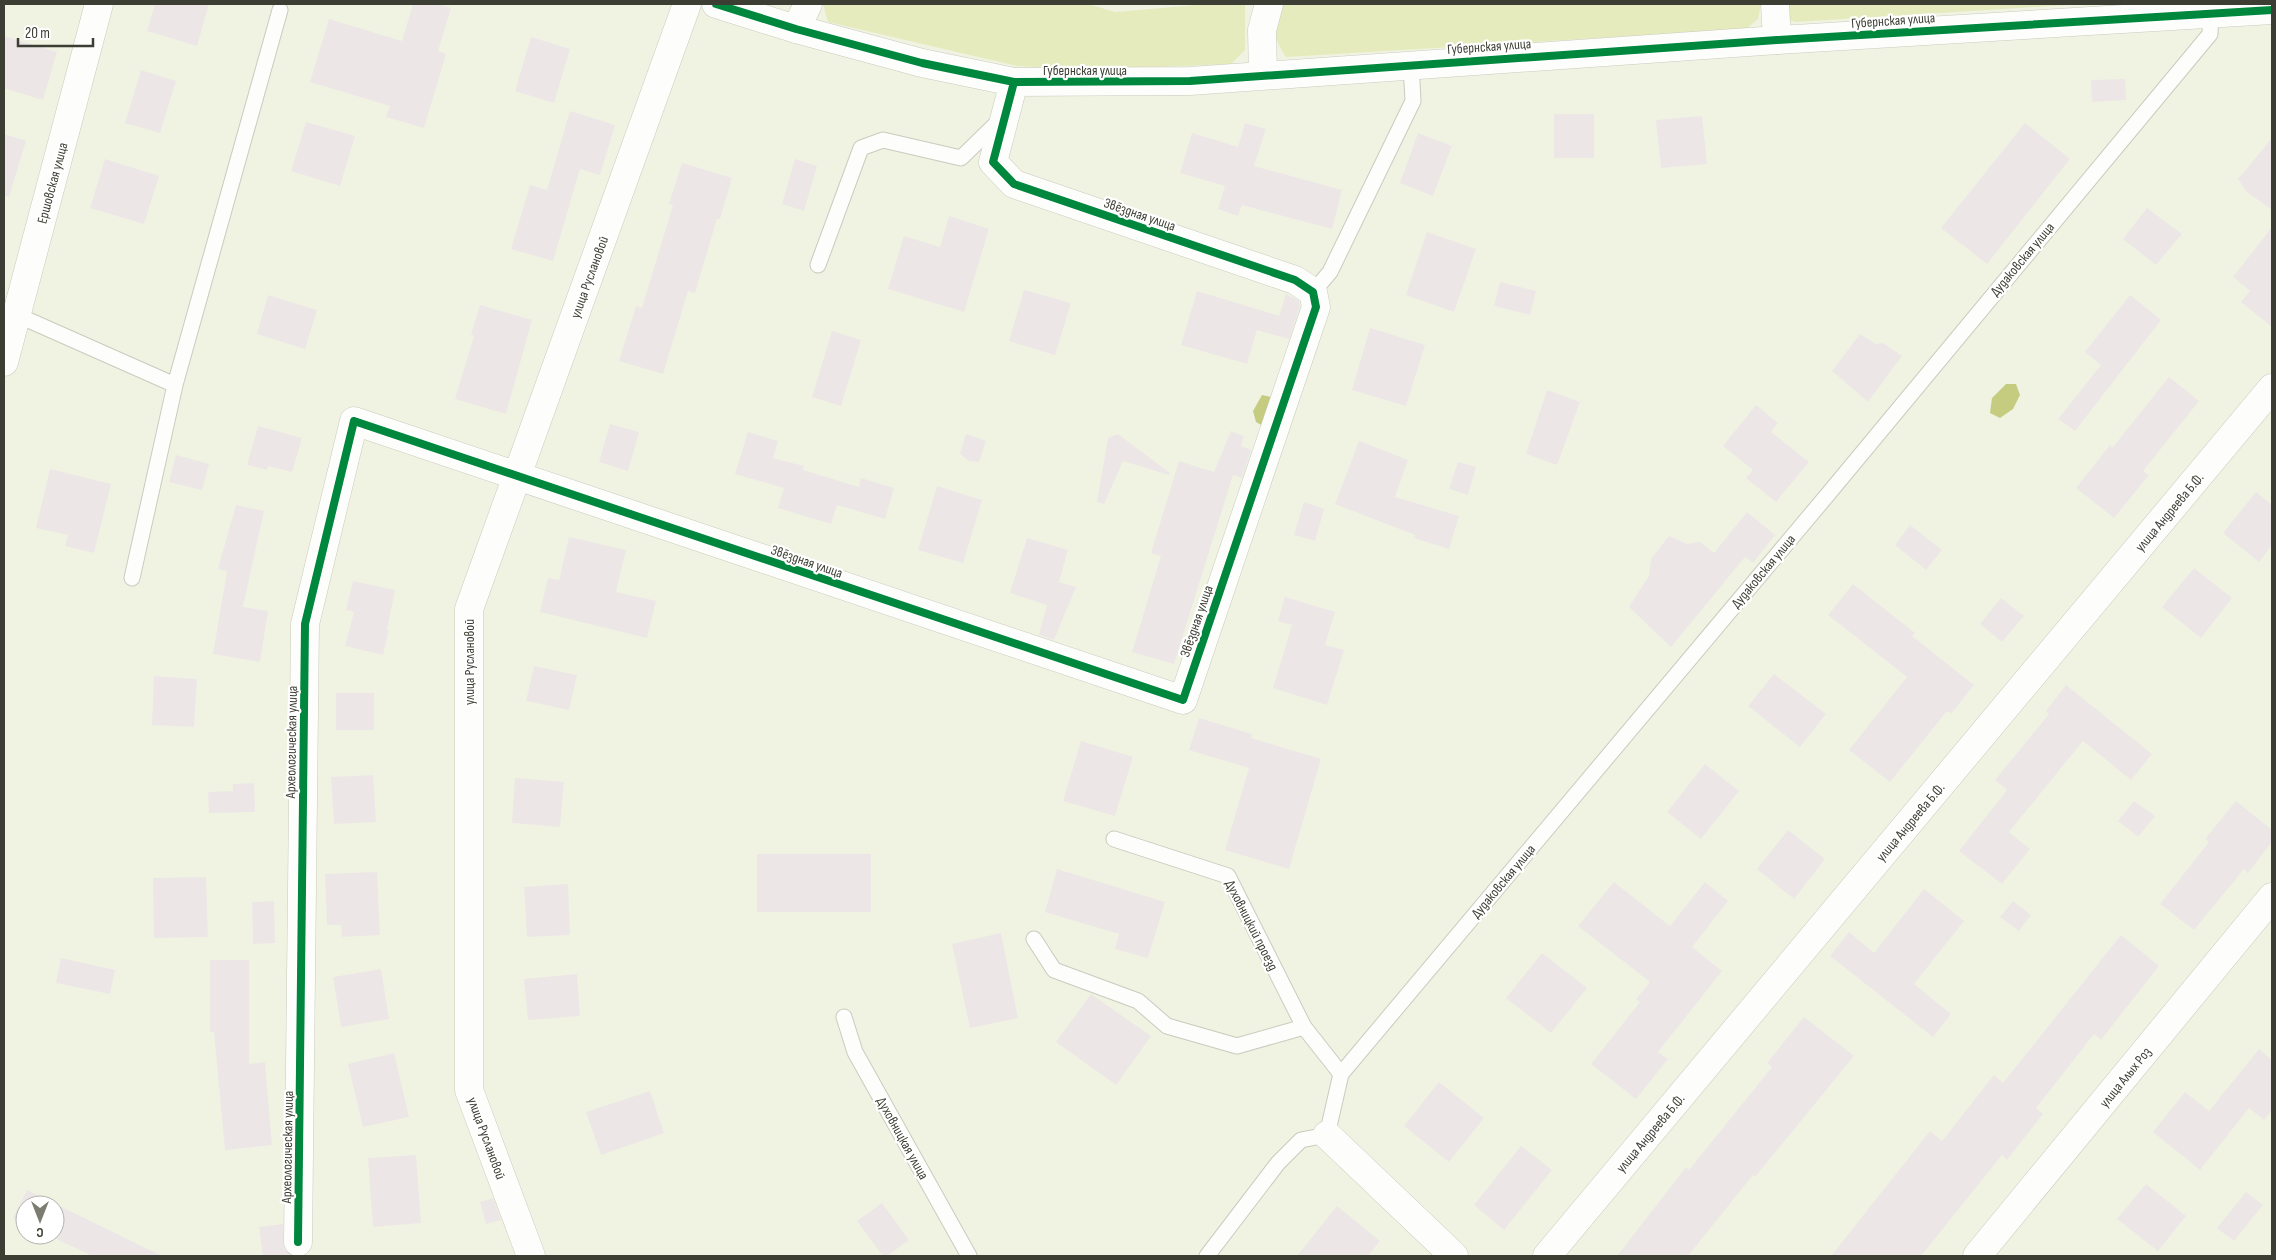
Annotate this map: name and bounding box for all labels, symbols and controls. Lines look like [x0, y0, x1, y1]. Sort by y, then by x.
street label: Губернская улица [1851, 9, 1936, 32]
scale bar [18, 15, 92, 47]
text: 20 m [25, 24, 50, 43]
street label: Губернская улица [1447, 35, 1532, 58]
street label: Губернская улица [1043, 62, 1127, 79]
street label: Ершовская улица [33, 141, 71, 226]
street label: Звёздная улица [1102, 194, 1178, 235]
street label: Дудаковская улица [1987, 219, 2058, 300]
street label: улица Руслановой [567, 234, 612, 320]
street label: улица Андреева Б.Ф. [2131, 469, 2207, 555]
street label: Дудаковская улица [1728, 531, 1799, 612]
street label: Звёздная улица [769, 541, 845, 582]
street label: Звёздная улица [1176, 583, 1217, 659]
street label: улица Руслановой [461, 619, 478, 705]
street label: Археологическая улица [282, 686, 301, 799]
street label: улица Андреева Б.Ф. [1872, 779, 1948, 865]
street label: Дудаковская улица [1468, 841, 1539, 922]
street label: Духовницкий проезд [1221, 877, 1282, 973]
street label: улица Алых Роз [2096, 1044, 2155, 1111]
street label: улица Андреева Б.Ф. [1612, 1090, 1688, 1176]
street label: Археологическая улица [278, 1091, 297, 1204]
street label: Духовницкая улица [873, 1094, 932, 1183]
street label: улица Руслановой [464, 1095, 509, 1182]
north arrow [15, 1195, 65, 1245]
text: С [36, 1224, 44, 1241]

